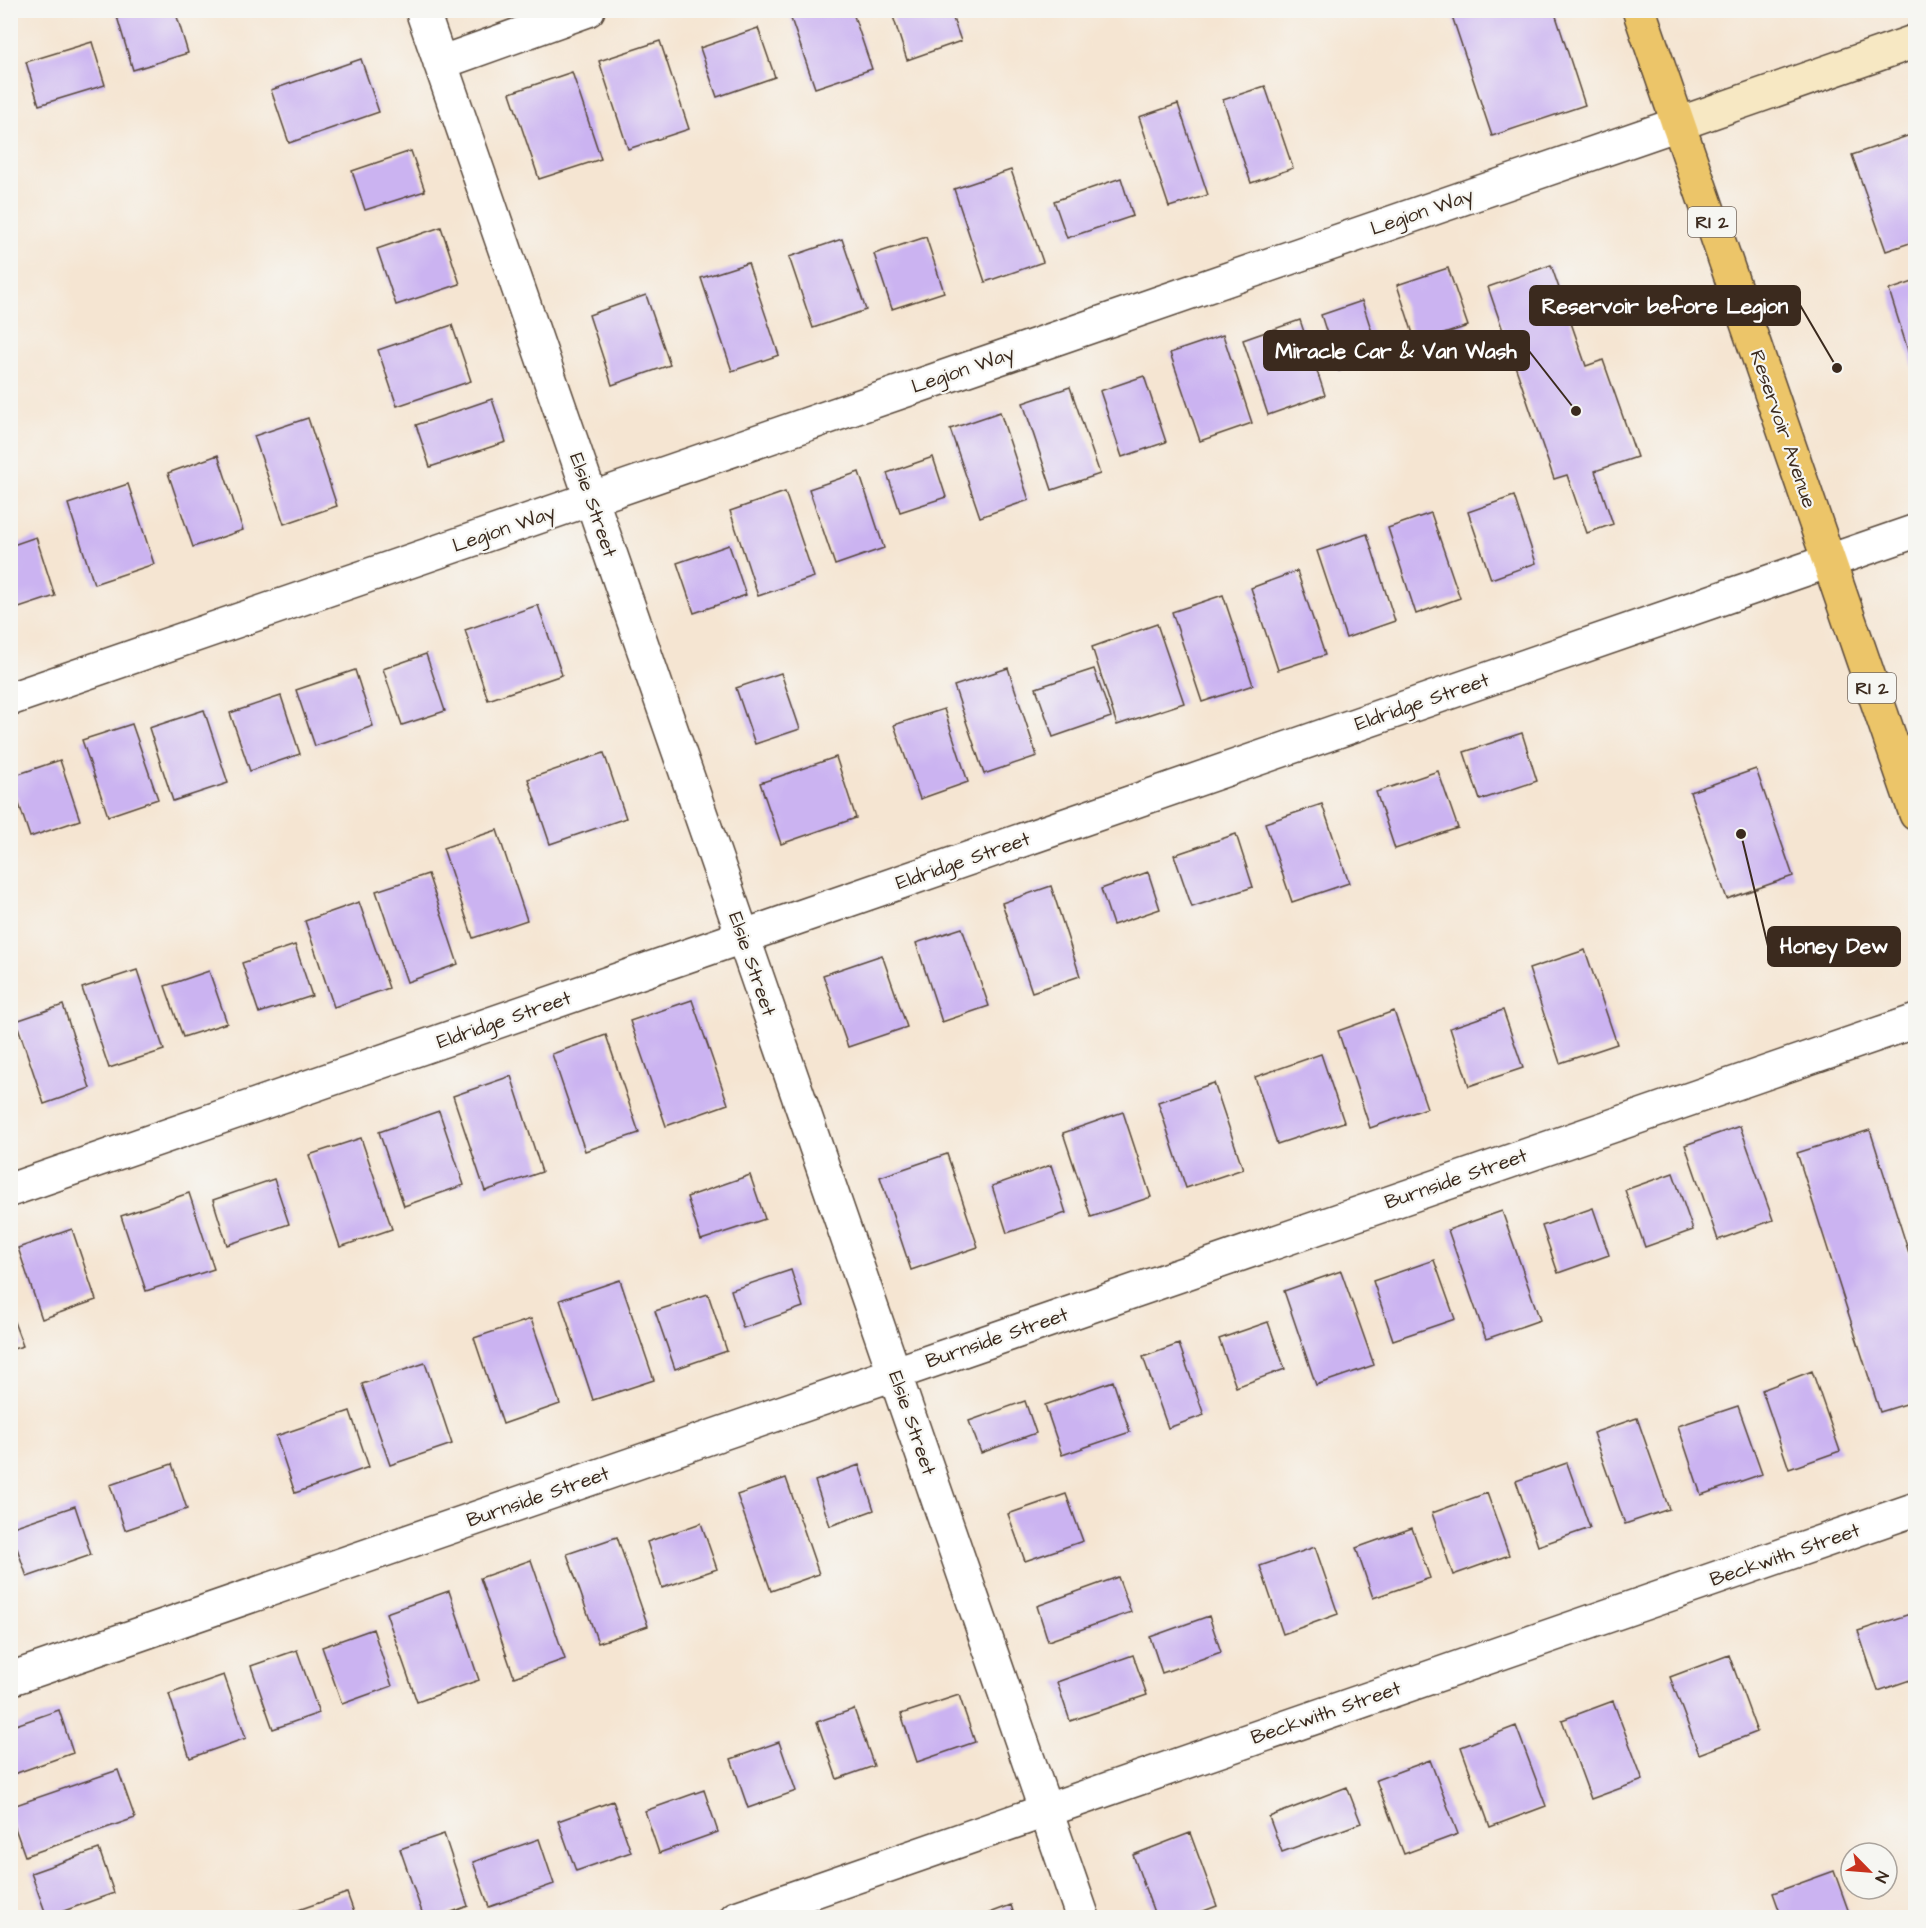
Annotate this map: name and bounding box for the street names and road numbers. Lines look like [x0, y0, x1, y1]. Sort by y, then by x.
street label: Legion Way [1367, 181, 1478, 244]
road number: RI 2 [1688, 207, 1736, 237]
street label: Legion Way [908, 339, 1019, 402]
street label: Reservoir Avenue [1743, 346, 1823, 512]
street label: Elsie Street [562, 449, 624, 561]
street label: Legion Way [449, 498, 560, 561]
street label: Eldridge Street [1351, 666, 1493, 739]
road number: RI 2 [1848, 673, 1896, 703]
street label: Eldridge Street [892, 825, 1034, 898]
street label: Elsie Street [721, 908, 783, 1020]
street label: Eldridge Street [433, 984, 575, 1057]
street label: Burnside Street [1381, 1141, 1531, 1217]
street label: Burnside Street [922, 1300, 1072, 1376]
street label: Elsie Street [881, 1367, 943, 1479]
street label: Burnside Street [463, 1459, 613, 1535]
street label: Beckwith Street [1706, 1516, 1864, 1594]
street label: Beckwith Street [1247, 1674, 1405, 1752]

